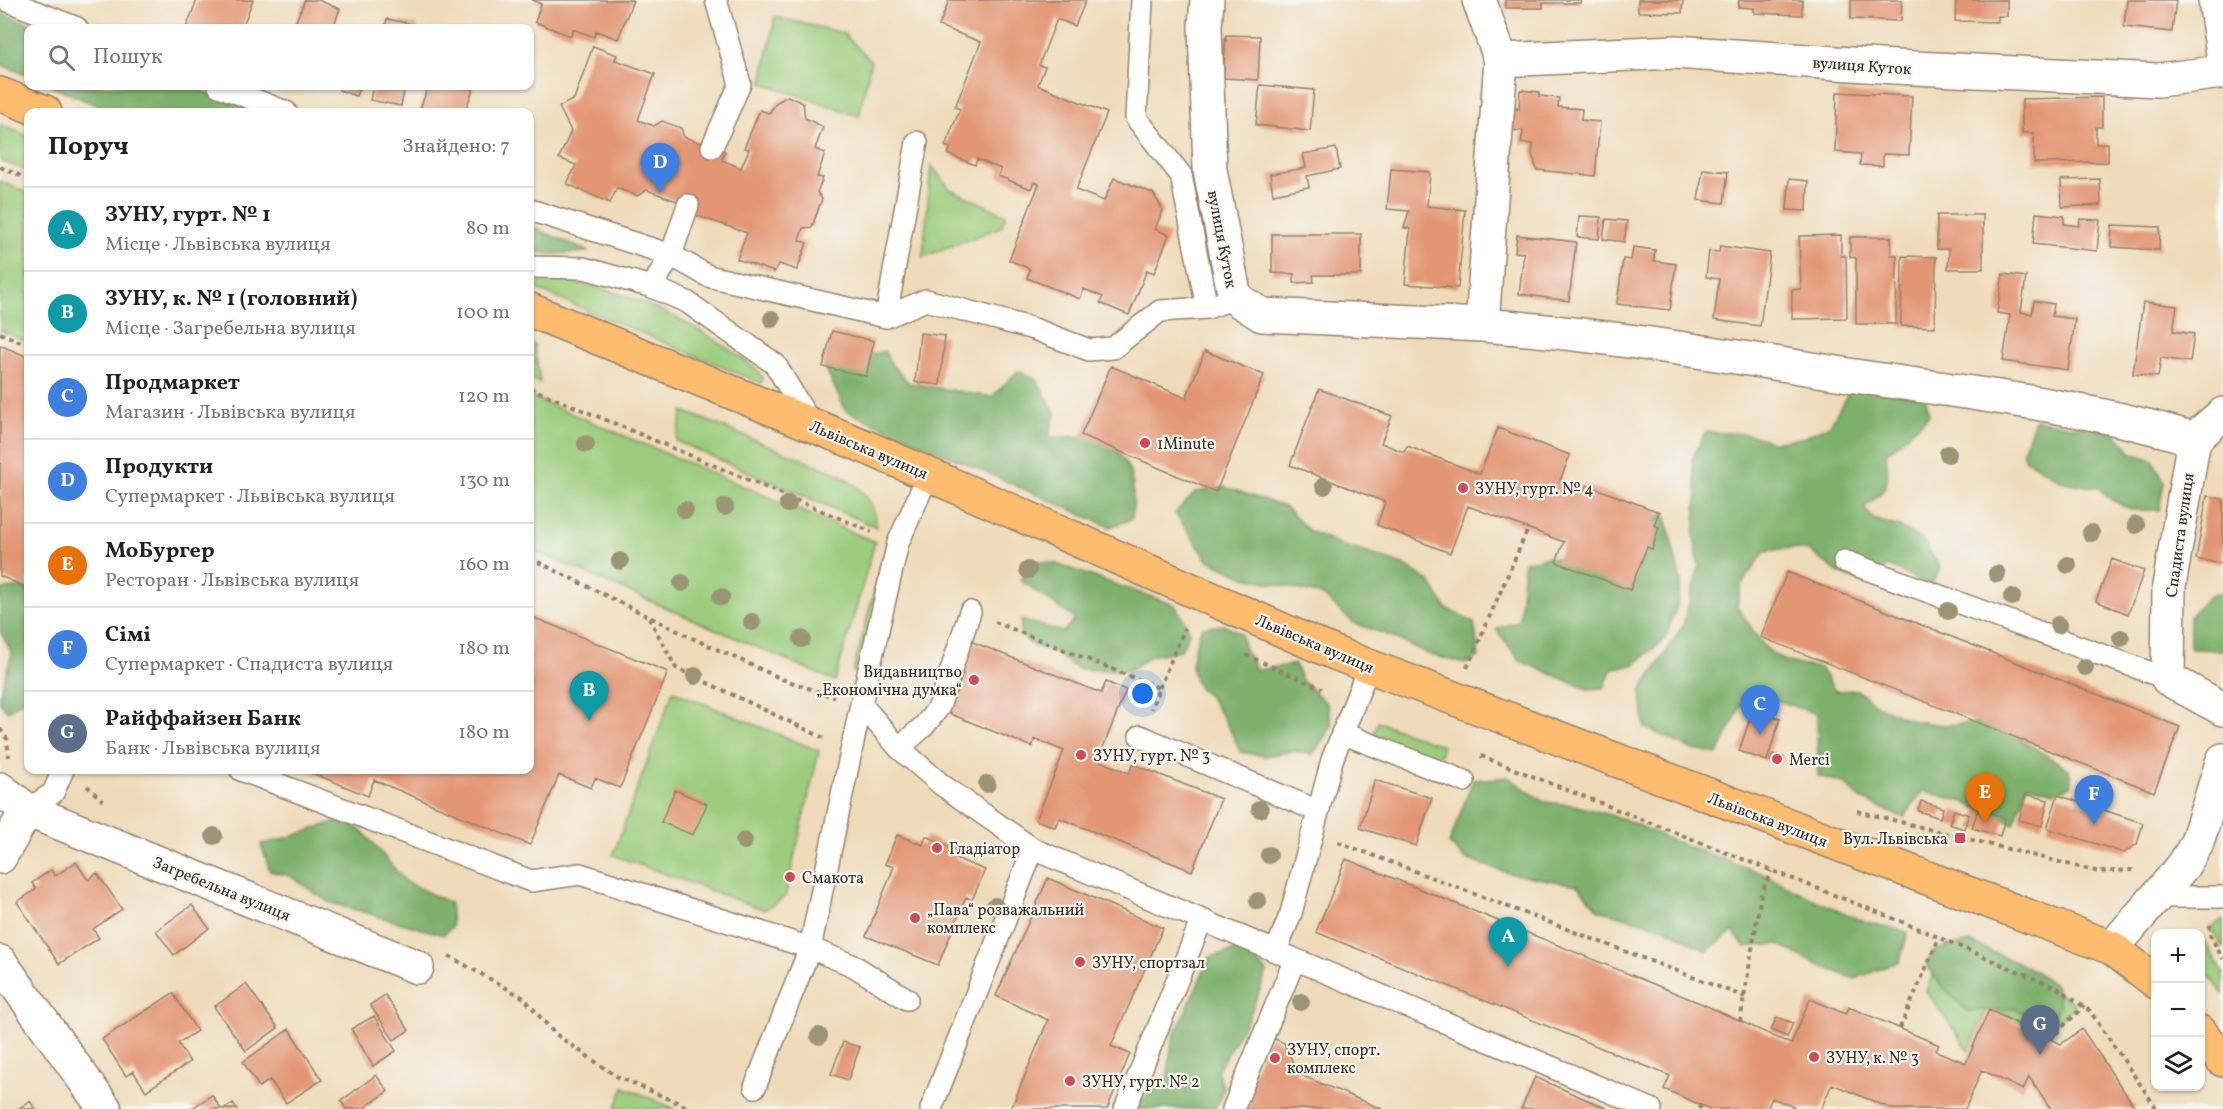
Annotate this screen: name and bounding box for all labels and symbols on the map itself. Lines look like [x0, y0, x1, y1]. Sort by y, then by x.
street label: вулиця Куток [1812, 53, 1913, 81]
pin: D [640, 144, 680, 193]
street label: вулиця Куток [1201, 189, 1241, 291]
street label: Львівська вулиця [806, 416, 931, 486]
place label: 1Minute [1157, 434, 1215, 456]
marker: 1Minute [1138, 436, 1152, 450]
street label: Спадиста вулиця [2161, 472, 2201, 599]
place label: ЗУНУ, гурт. № 4 [1475, 479, 1594, 501]
marker: ЗУНУ, гурт. № 4 [1456, 481, 1470, 495]
street label: Львівська вулиця [1252, 610, 1377, 680]
place label: Видавництво „Економічна думка“ [816, 662, 962, 702]
pin: B [570, 672, 608, 721]
marker: Видавництво „Економічна думка“ [967, 673, 981, 687]
your location [1128, 679, 1157, 708]
pin: C [1740, 686, 1780, 735]
place label: ЗУНУ, гурт. № 3 [1093, 746, 1210, 768]
marker: ЗУНУ, гурт. № 3 [1074, 748, 1088, 762]
place label: Merci [1789, 750, 1830, 772]
marker: Merci [1770, 752, 1784, 766]
pin: E [1966, 774, 2004, 823]
pin: F [2074, 776, 2114, 825]
street label: Львівська вулиця [1704, 788, 1830, 854]
place label: Вул. Львівська [1843, 829, 1948, 851]
marker: Вул. Львівська [1953, 831, 1967, 845]
place label: Гладіатор [949, 839, 1020, 861]
marker: Гладіатор [930, 841, 944, 855]
street label: Загребельна вулиця [149, 852, 293, 928]
place label: Смакота [802, 868, 864, 890]
marker: Смакота [783, 870, 797, 884]
place label: „Пава“ розважальний комплекс [927, 900, 1085, 940]
marker: „Пава“ розважальний комплекс [908, 911, 922, 925]
pin: A [1488, 918, 1528, 967]
place label: ЗУНУ, спортзал [1092, 953, 1205, 975]
marker: ЗУНУ, спортзал [1073, 955, 1087, 969]
pin: G [2020, 1006, 2060, 1055]
place label: ЗУНУ, спорт. комплекс [1287, 1040, 1380, 1080]
place label: ЗУНУ, к. № 3 [1826, 1048, 1919, 1070]
marker: ЗУНУ, к. № 3 [1807, 1050, 1821, 1064]
marker: ЗУНУ, спорт. комплекс [1268, 1051, 1282, 1065]
place label: ЗУНУ, гурт. № 2 [1082, 1072, 1200, 1094]
marker: ЗУНУ, гурт. № 2 [1063, 1074, 1077, 1088]

